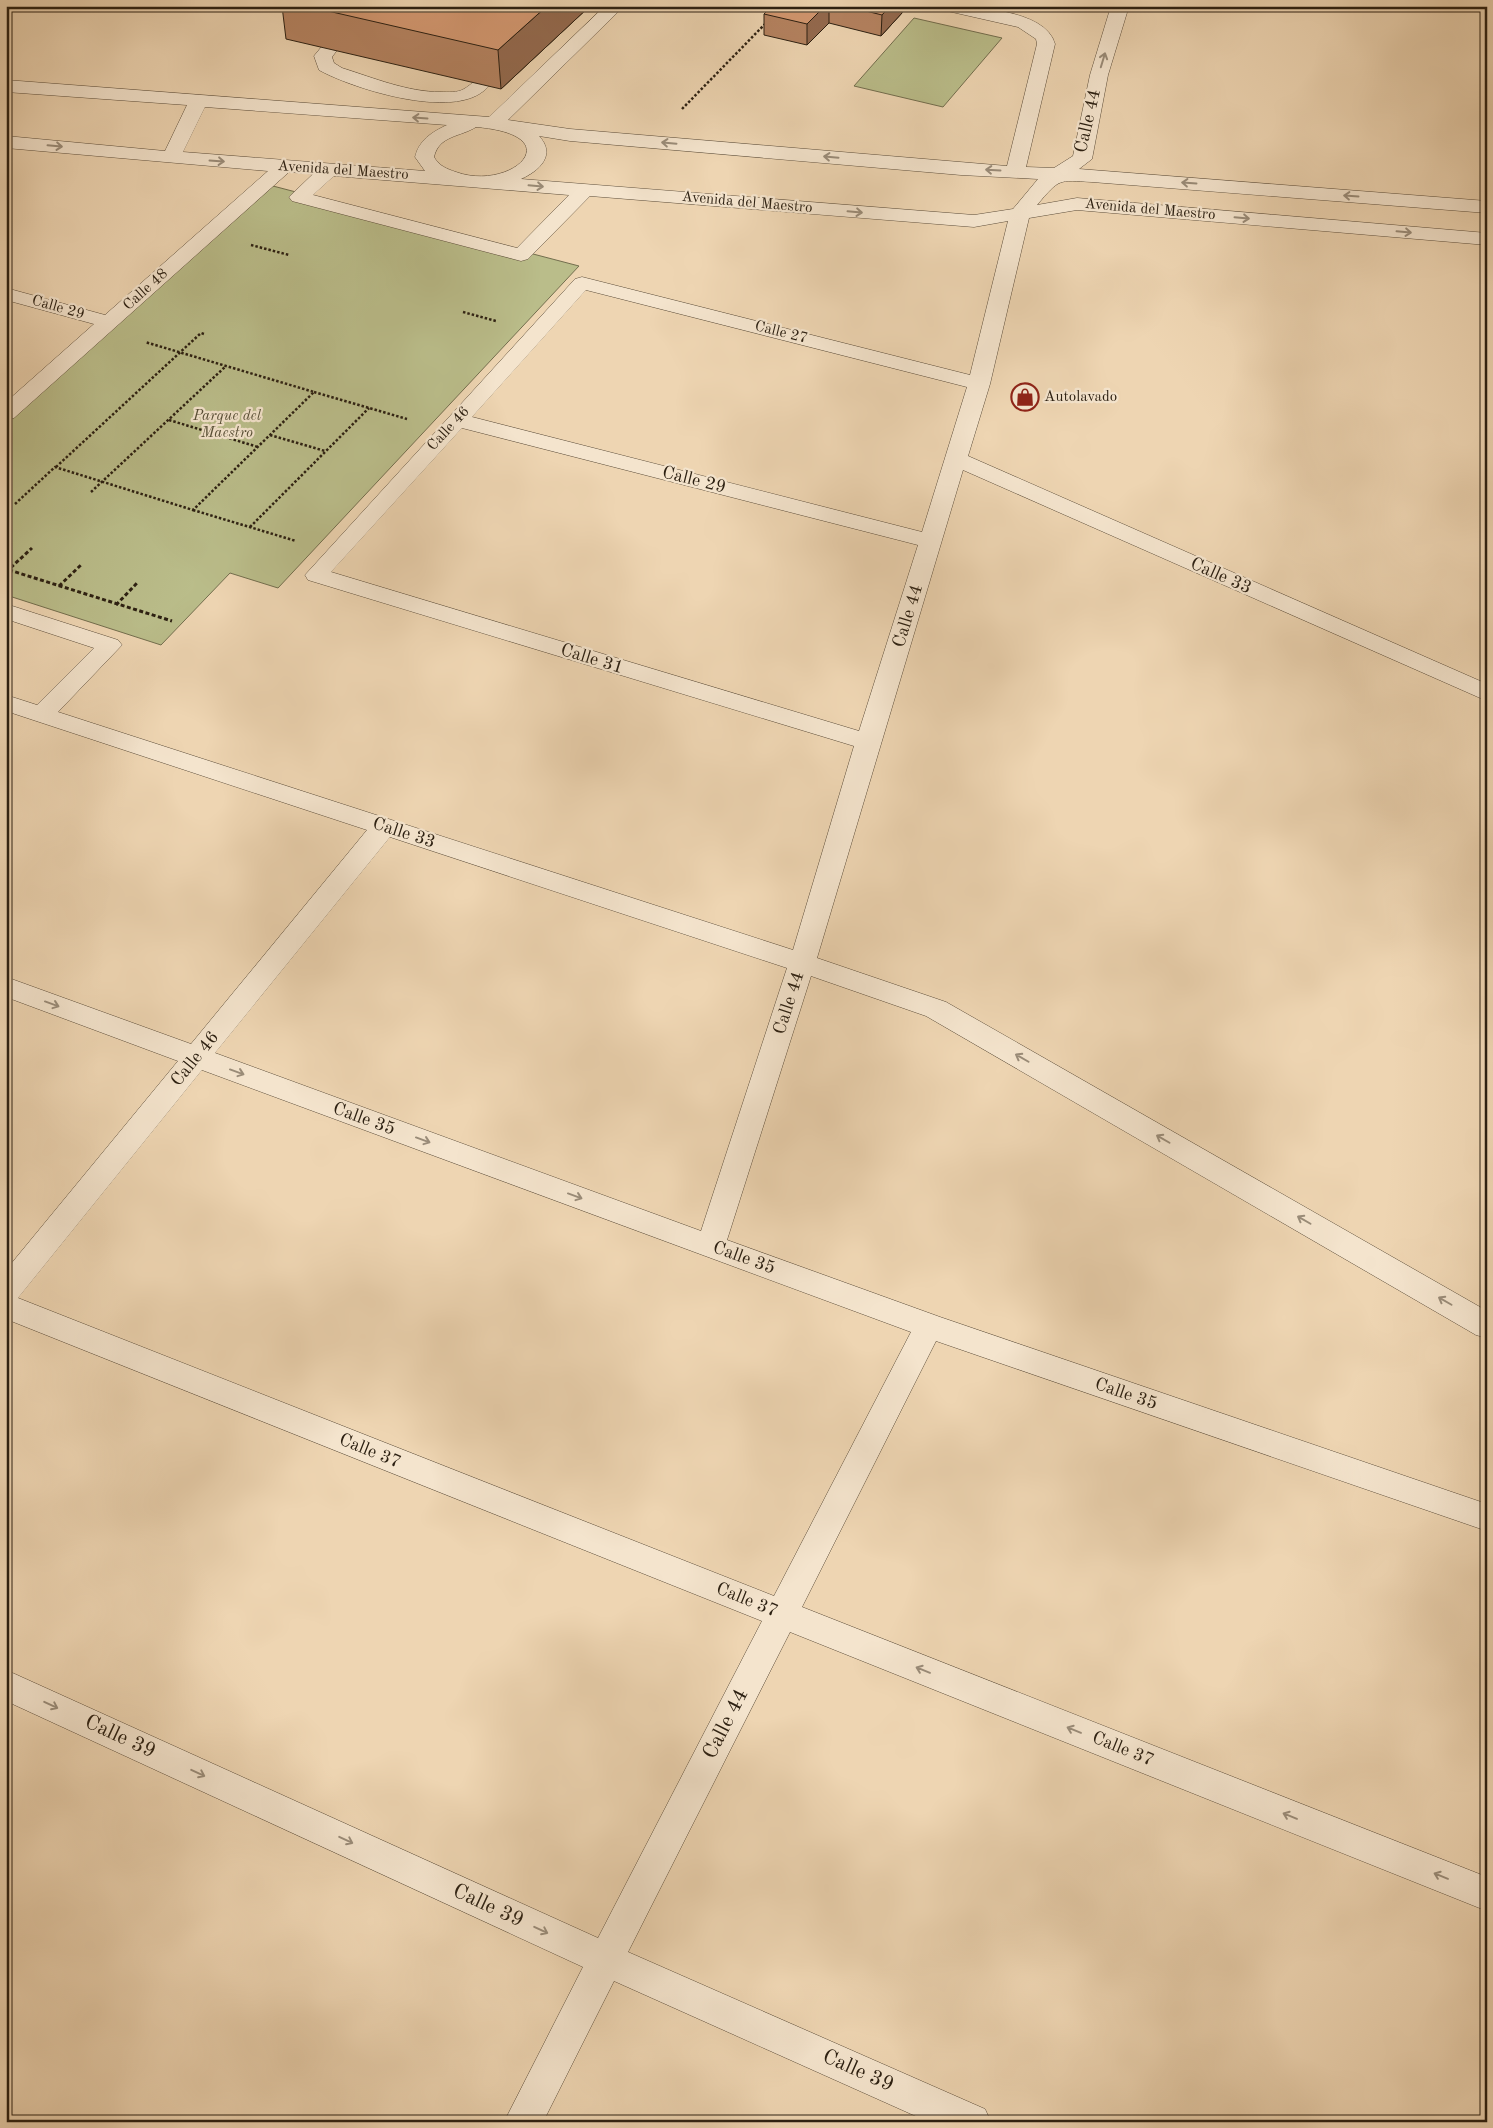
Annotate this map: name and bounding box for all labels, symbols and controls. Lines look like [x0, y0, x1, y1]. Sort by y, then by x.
one-way arrow [1099, 53, 1109, 69]
street label: Calle 44 [1072, 87, 1104, 155]
one-way arrow [412, 113, 428, 122]
one-way arrow [661, 138, 677, 148]
one-way arrow [47, 142, 63, 151]
one-way arrow [823, 153, 839, 162]
one-way arrow [208, 156, 224, 165]
street label: Avenida del Maestro [277, 159, 409, 183]
one-way arrow [985, 166, 1001, 175]
one-way arrow [1181, 179, 1197, 188]
one-way arrow [527, 181, 543, 191]
street label: Avenida del Maestro [681, 190, 813, 216]
one-way arrow [1343, 192, 1359, 201]
street label: Avenida del Maestro [1084, 197, 1216, 223]
one-way arrow [846, 207, 862, 216]
one-way arrow [1234, 213, 1250, 223]
one-way arrow [1396, 227, 1412, 236]
street label: Calle 48 [121, 266, 171, 314]
street label: Calle 29 [30, 293, 86, 323]
street label: Calle 27 [753, 319, 809, 347]
shop icon: Autolavado [1010, 382, 1040, 412]
place label: Autolavado [1044, 390, 1117, 405]
street label: Calle 46 [425, 404, 473, 454]
park label: Parque del Maestro [192, 409, 262, 441]
street label: Calle 29 [660, 463, 728, 497]
street label: Calle 33 [1188, 555, 1254, 597]
street label: Calle 44 [890, 582, 926, 650]
street label: Calle 31 [558, 641, 626, 677]
street label: Calle 33 [370, 814, 438, 852]
street label: Calle 44 [770, 969, 808, 1037]
one-way arrow [44, 1000, 59, 1009]
street label: Calle 46 [168, 1028, 222, 1090]
one-way arrow [1015, 1053, 1030, 1062]
one-way arrow [229, 1068, 245, 1077]
street label: Calle 35 [330, 1099, 398, 1139]
one-way arrow [1155, 1134, 1170, 1144]
one-way arrow [415, 1136, 430, 1145]
one-way arrow [567, 1192, 583, 1201]
one-way arrow [1297, 1215, 1311, 1225]
street label: Calle 35 [710, 1238, 778, 1278]
one-way arrow [1438, 1296, 1452, 1306]
street label: Calle 35 [1092, 1375, 1160, 1413]
street label: Calle 37 [337, 1431, 403, 1471]
street label: Calle 37 [714, 1580, 780, 1620]
one-way arrow [916, 1665, 932, 1674]
street label: Calle 44 [699, 1686, 753, 1762]
one-way arrow [43, 1701, 58, 1710]
street label: Calle 39 [81, 1711, 159, 1763]
one-way arrow [1067, 1725, 1083, 1734]
street label: Calle 37 [1090, 1729, 1156, 1769]
one-way arrow [190, 1768, 205, 1778]
one-way arrow [1283, 1811, 1299, 1820]
one-way arrow [338, 1836, 353, 1846]
one-way arrow [1434, 1871, 1450, 1880]
street label: Calle 39 [449, 1880, 527, 1932]
one-way arrow [533, 1926, 548, 1936]
street label: Calle 39 [819, 2046, 897, 2096]

